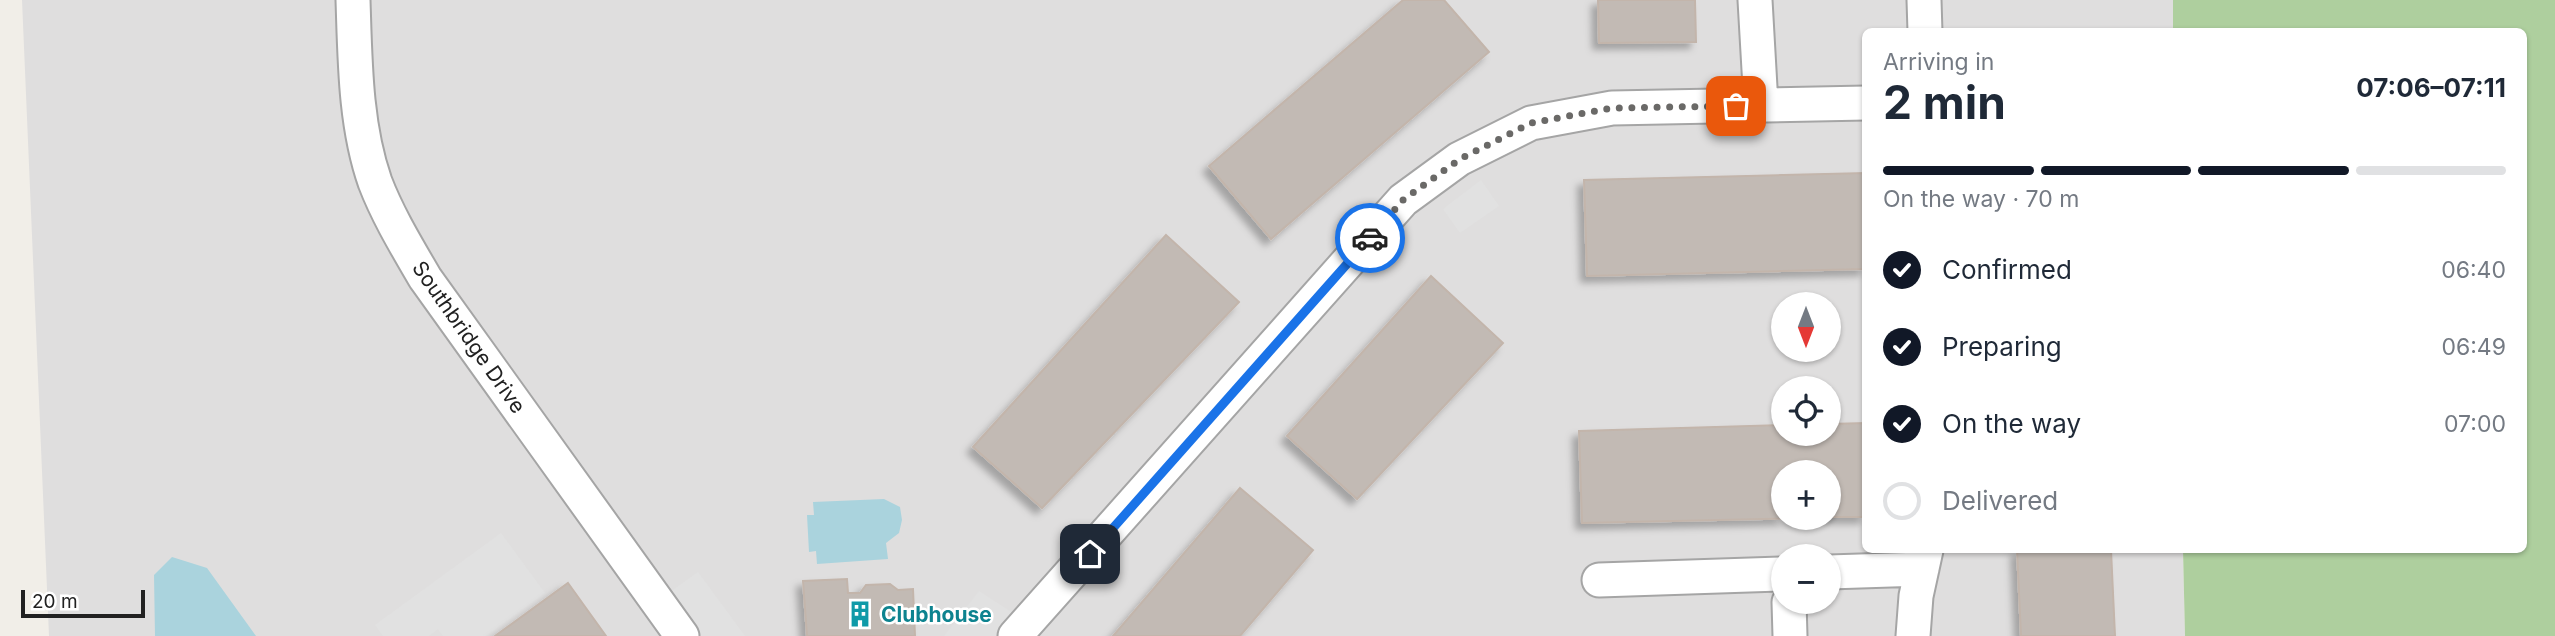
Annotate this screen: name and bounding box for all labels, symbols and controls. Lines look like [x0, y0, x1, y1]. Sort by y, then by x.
text: Arriving in [1883, 48, 1994, 76]
text: 07:06–07:11 [2356, 72, 2506, 103]
text: 2 min [1883, 74, 2006, 130]
pin [1706, 76, 1766, 136]
icon: bag [1717, 87, 1755, 125]
text: On the way · 70 m [1883, 185, 2079, 213]
courier [1335, 203, 1405, 273]
icon: car [1351, 219, 1389, 257]
icon: check [1883, 251, 1921, 289]
text: Confirmed [1942, 254, 2072, 285]
street label: Southbridge Drive [407, 256, 531, 418]
text: 06:40 [2441, 256, 2506, 284]
north arrow [1771, 292, 1841, 362]
map controls [1771, 292, 1841, 614]
icon: check [1883, 328, 1921, 366]
text: Preparing [1942, 331, 2062, 362]
text: 06:49 [2441, 333, 2506, 361]
button: locate [1771, 376, 1841, 446]
icon: check [1883, 405, 1921, 443]
text: On the way [1942, 408, 2081, 439]
text: 07:00 [2444, 410, 2506, 438]
button: + [1771, 460, 1841, 530]
text: Delivered [1942, 485, 2058, 516]
pin [1060, 524, 1120, 584]
icon: home [1071, 535, 1109, 573]
button: − [1771, 544, 1841, 614]
scale bar [21, 587, 145, 619]
text: 20 m [32, 590, 78, 613]
building icon: Clubhouse [845, 599, 875, 629]
place label: Clubhouse [881, 602, 992, 627]

